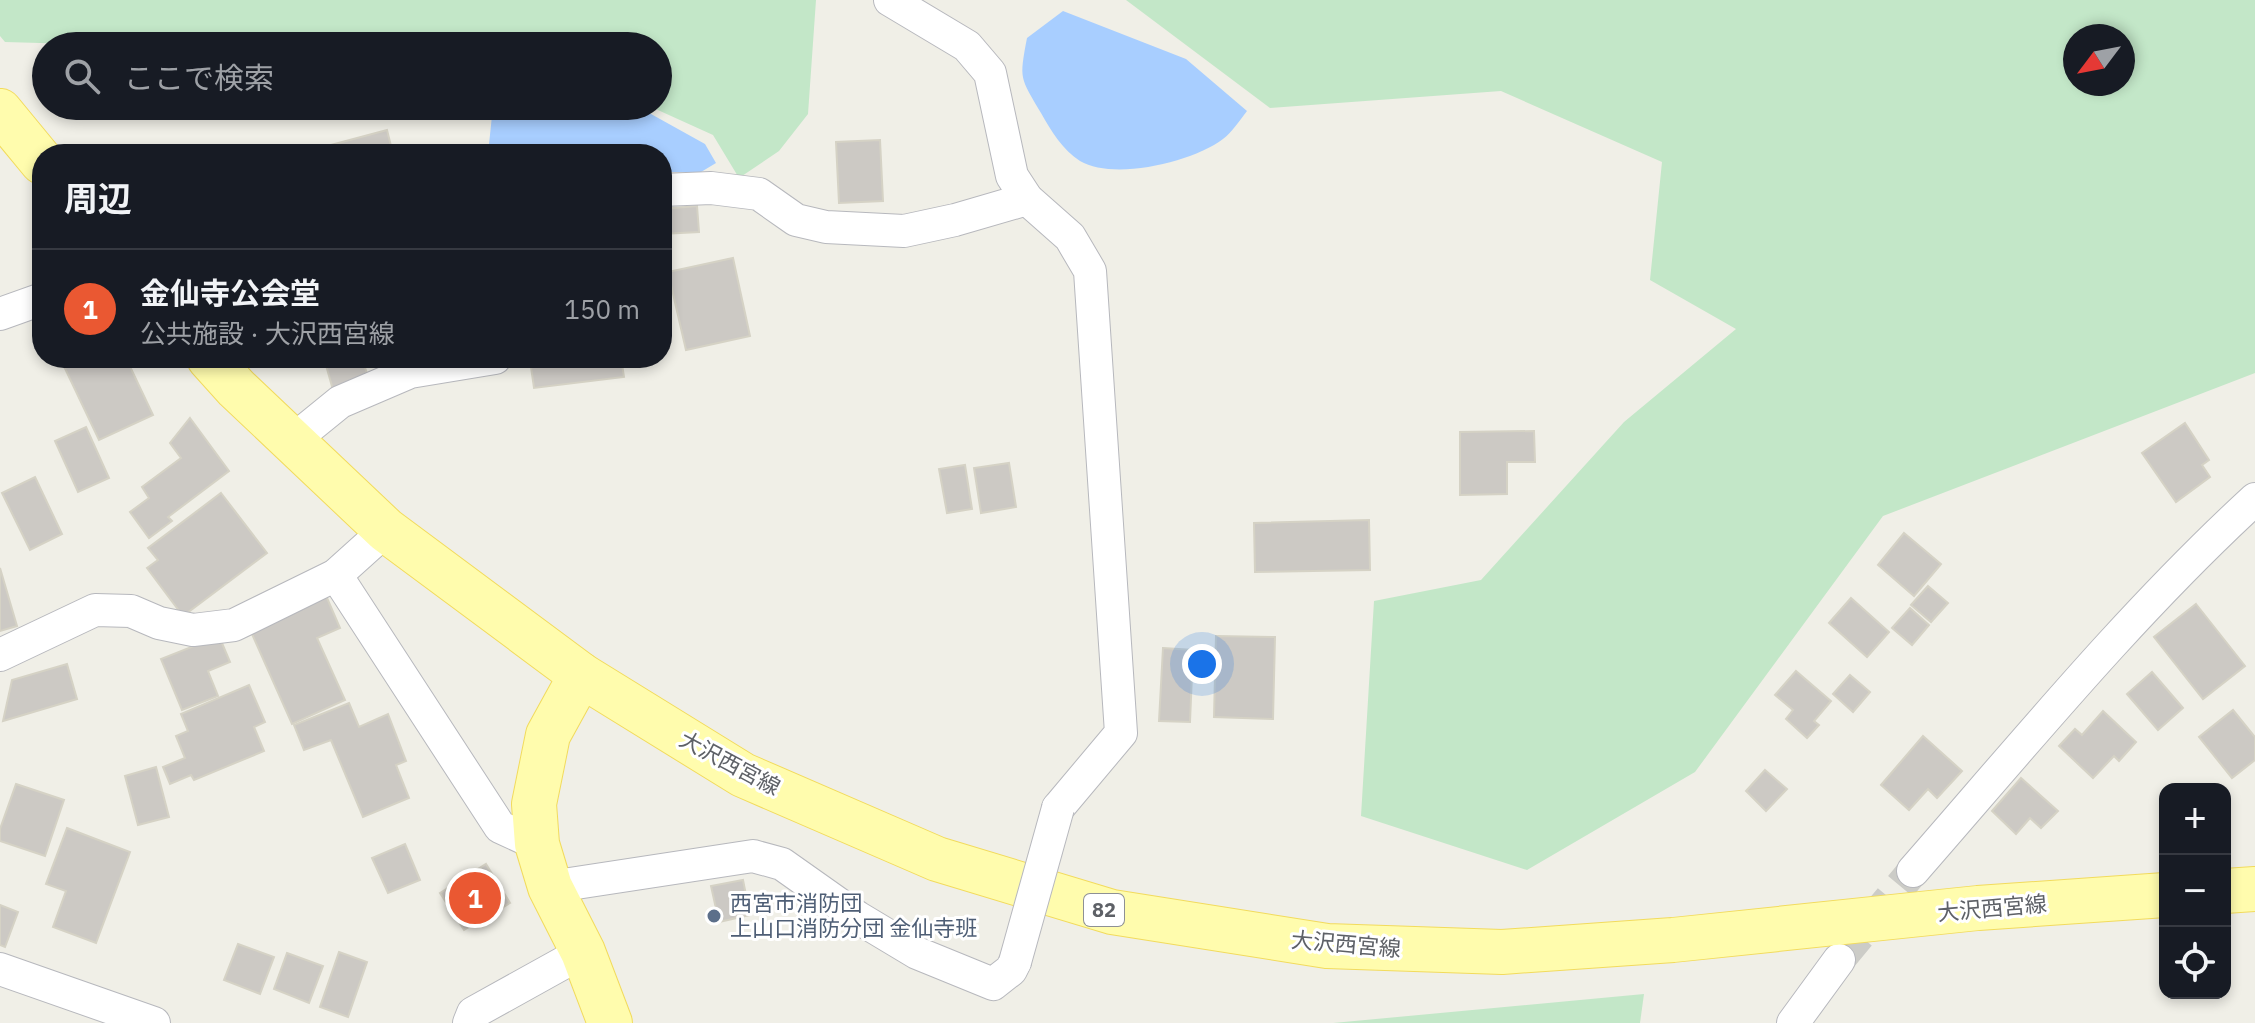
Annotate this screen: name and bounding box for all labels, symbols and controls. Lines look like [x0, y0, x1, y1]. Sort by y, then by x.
north arrow [2063, 24, 2135, 96]
search box [32, 32, 672, 120]
icon: search [60, 54, 104, 98]
text: ここで検索 [124, 58, 274, 97]
text: 周辺 [64, 176, 132, 220]
text: 金仙寺公会堂 [140, 273, 320, 312]
text: 1 [82, 292, 98, 326]
text: 150 m [564, 292, 640, 326]
text: 公共施設 · 大沢西宮線 [140, 316, 395, 350]
your location [1182, 644, 1222, 684]
street label: 大沢西宮線 [675, 724, 786, 801]
map controls [2159, 783, 2231, 999]
button: + [2159, 783, 2231, 855]
button: − [2159, 855, 2231, 927]
pin: 1 [449, 868, 501, 928]
place label: 西宮市消防団 上山口消防分団 金仙寺班 [730, 888, 977, 942]
street label: 大沢西宮線 [1936, 888, 2048, 927]
road number: 82 [1084, 894, 1124, 926]
marker: 西宮市消防団 上山口消防分団 金仙寺班 [705, 907, 723, 925]
street label: 大沢西宮線 [1290, 924, 1402, 963]
button: locate [2159, 927, 2231, 999]

